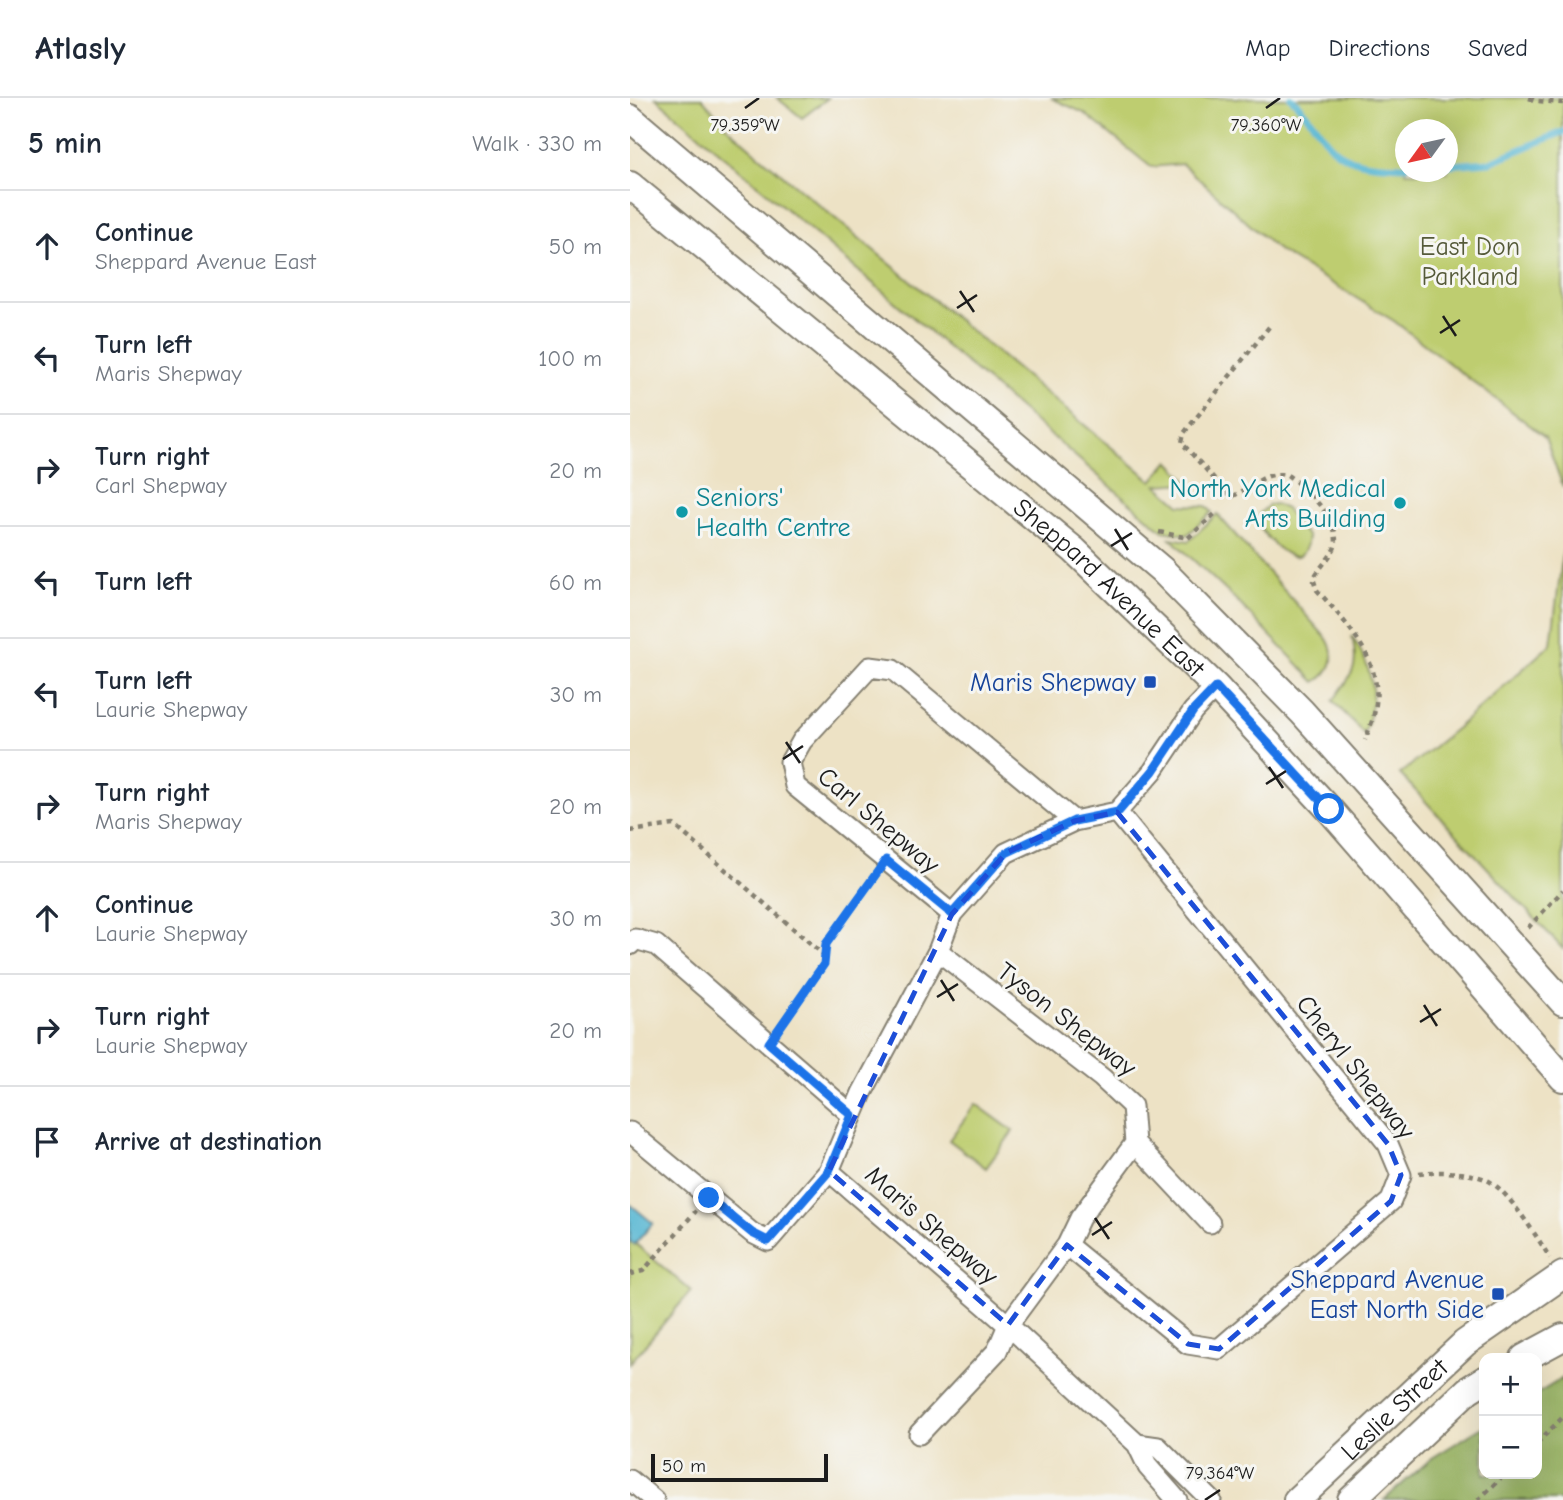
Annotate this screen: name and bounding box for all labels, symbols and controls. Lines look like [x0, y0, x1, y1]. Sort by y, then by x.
text: Atlasly [35, 29, 126, 67]
text: Map [1245, 34, 1291, 62]
text: Directions [1329, 34, 1430, 62]
text: Saved [1468, 34, 1528, 62]
text: 79.359°W [710, 115, 780, 136]
text: 79.360°W [1231, 115, 1302, 136]
north arrow [1395, 119, 1458, 182]
text: 5 min [28, 126, 102, 161]
text: Walk · 330 m [472, 130, 602, 157]
text: Continue [95, 218, 193, 248]
icon: ahead [28, 227, 66, 265]
park label: East Don Parkland [1420, 232, 1520, 292]
text: 50 m [549, 233, 602, 260]
text: Sheppard Avenue East [95, 248, 316, 275]
text: Turn left [95, 330, 192, 360]
icon: left [28, 339, 66, 377]
text: 100 m [538, 345, 602, 372]
text: Maris Shepway [95, 360, 242, 387]
text: Turn right [95, 442, 209, 472]
icon: right [28, 451, 66, 489]
text: 20 m [549, 457, 602, 484]
text: Carl Shepway [95, 472, 227, 499]
place label: North York Medical Arts Building [1169, 474, 1386, 534]
place label: Seniors' Health Centre [696, 483, 851, 543]
street label: Sheppard Avenue East [1007, 492, 1212, 685]
marker: North York Medical Arts Building [1392, 495, 1408, 511]
marker: Seniors' Health Centre [674, 504, 690, 520]
icon: left [28, 563, 66, 601]
text: Turn left [95, 567, 192, 597]
text: 60 m [549, 569, 602, 596]
text: Turn left [95, 666, 192, 696]
place label: Maris Shepway [970, 668, 1136, 698]
marker: Maris Shepway [1142, 674, 1158, 690]
icon: left [28, 675, 66, 713]
text: 30 m [550, 681, 602, 708]
text: Laurie Shepway [95, 696, 247, 723]
street label: Carl Shepway [812, 761, 945, 880]
text: Turn right [95, 778, 209, 808]
icon: right [28, 787, 66, 825]
text: 20 m [549, 793, 602, 820]
route start [1313, 793, 1344, 824]
text: Maris Shepway [95, 808, 242, 835]
text: Continue [95, 890, 193, 920]
icon: ahead [28, 899, 66, 937]
text: 30 m [550, 905, 602, 932]
text: Laurie Shepway [95, 920, 247, 947]
street label: Tyson Shepway [991, 956, 1142, 1083]
street label: Cheryl Shepway [1290, 990, 1421, 1146]
text: Turn right [95, 1002, 209, 1032]
icon: right [28, 1011, 66, 1049]
text: 20 m [549, 1017, 602, 1044]
text: Laurie Shepway [95, 1032, 247, 1059]
icon: arrive [28, 1123, 66, 1161]
text: Arrive at destination [95, 1127, 322, 1157]
street label: Maris Shepway [859, 1160, 1004, 1292]
route end [693, 1182, 724, 1213]
place label: Sheppard Avenue East North Side [1290, 1265, 1484, 1325]
marker: Sheppard Avenue East North Side [1490, 1286, 1506, 1302]
street label: Leslie Street [1335, 1352, 1456, 1467]
map controls [1479, 1353, 1542, 1479]
button: + [1479, 1353, 1542, 1416]
button: − [1479, 1416, 1542, 1479]
scale bar [651, 1451, 828, 1483]
text: 50 m [662, 1455, 706, 1477]
text: 79.364°W [1186, 1463, 1255, 1484]

